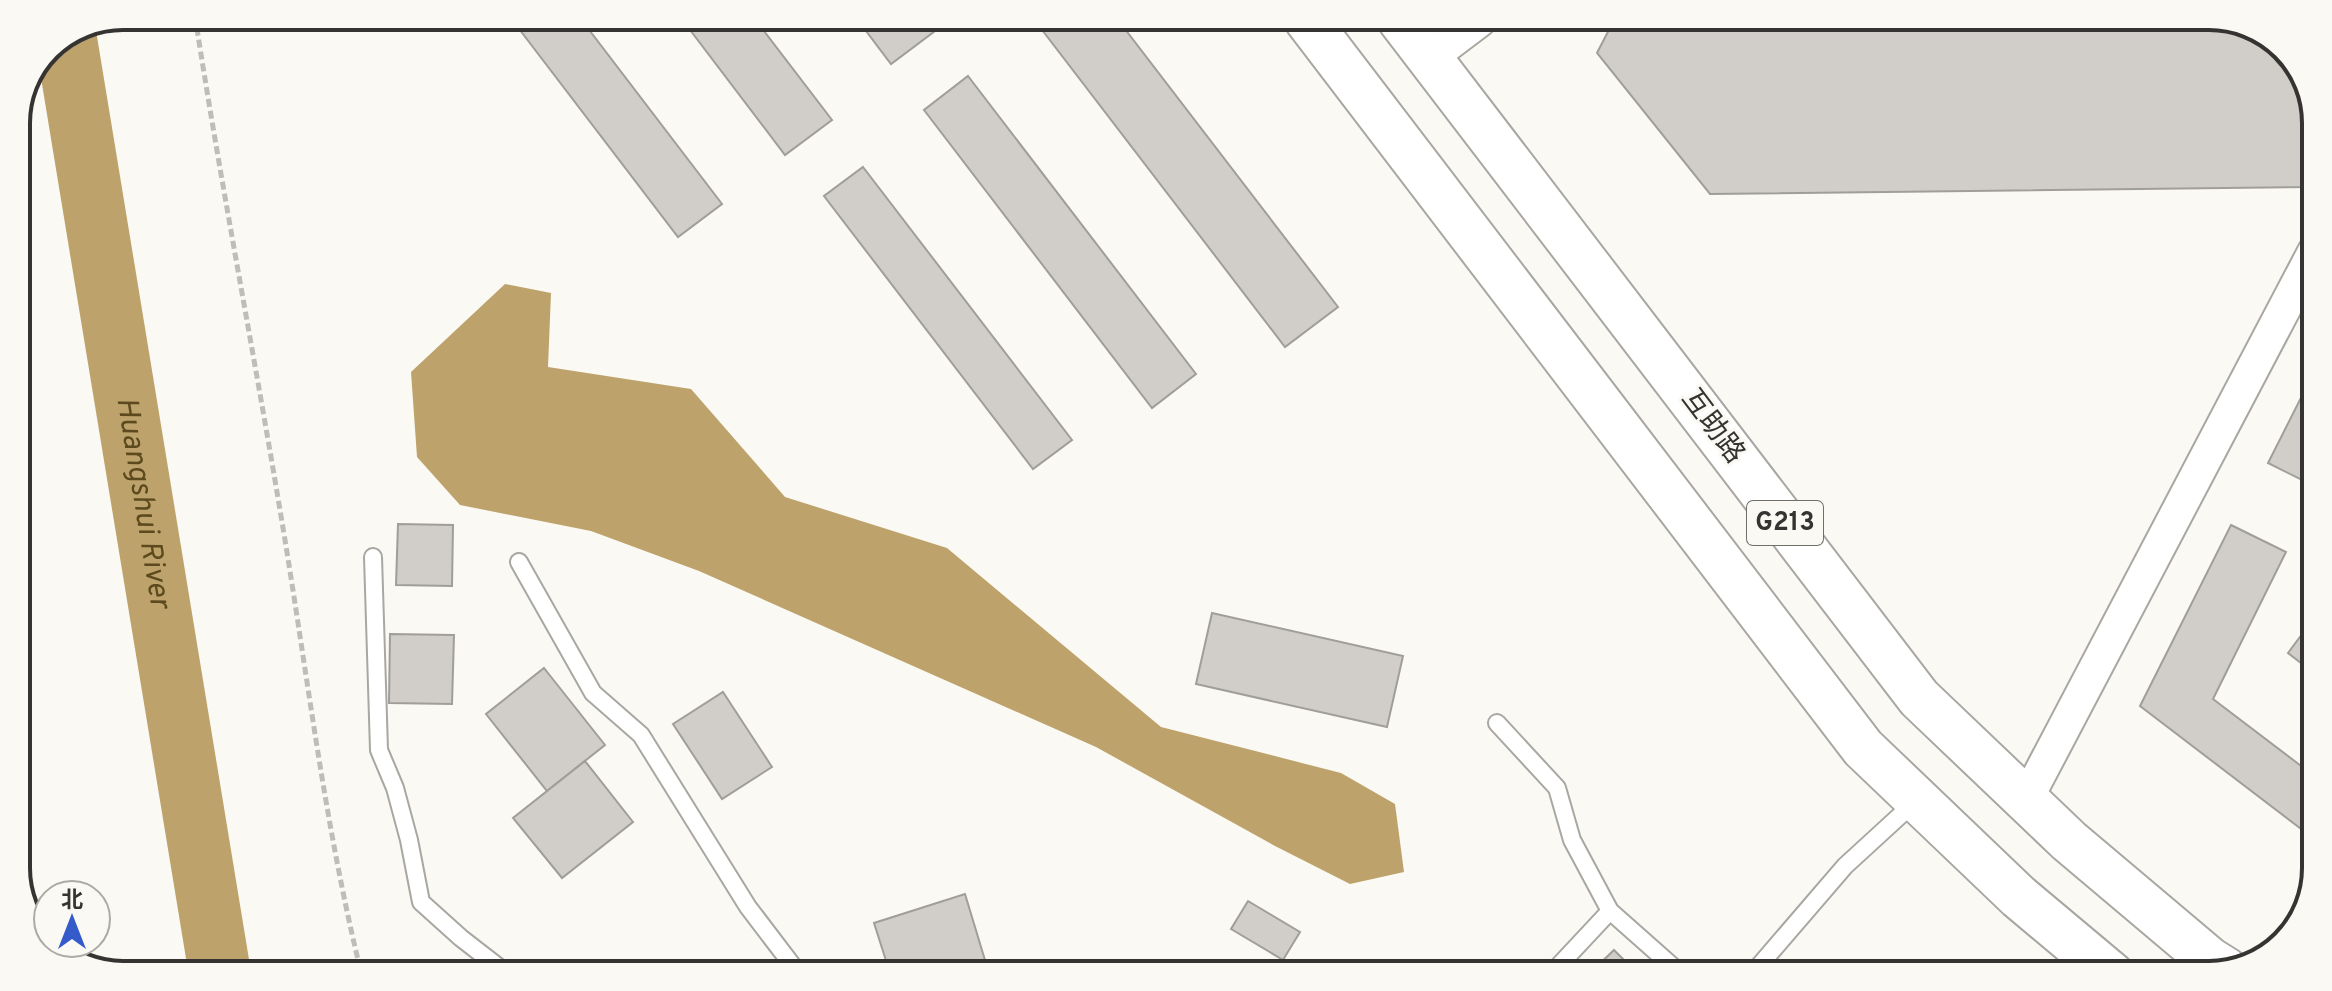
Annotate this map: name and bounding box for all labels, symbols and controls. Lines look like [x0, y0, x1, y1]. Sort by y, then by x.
street label: 互助路 [1672, 383, 1752, 471]
water label: Huangshui River [107, 394, 178, 614]
road number: G213 [1747, 501, 1823, 545]
north arrow [32, 879, 112, 959]
text: 北 [61, 888, 83, 915]

